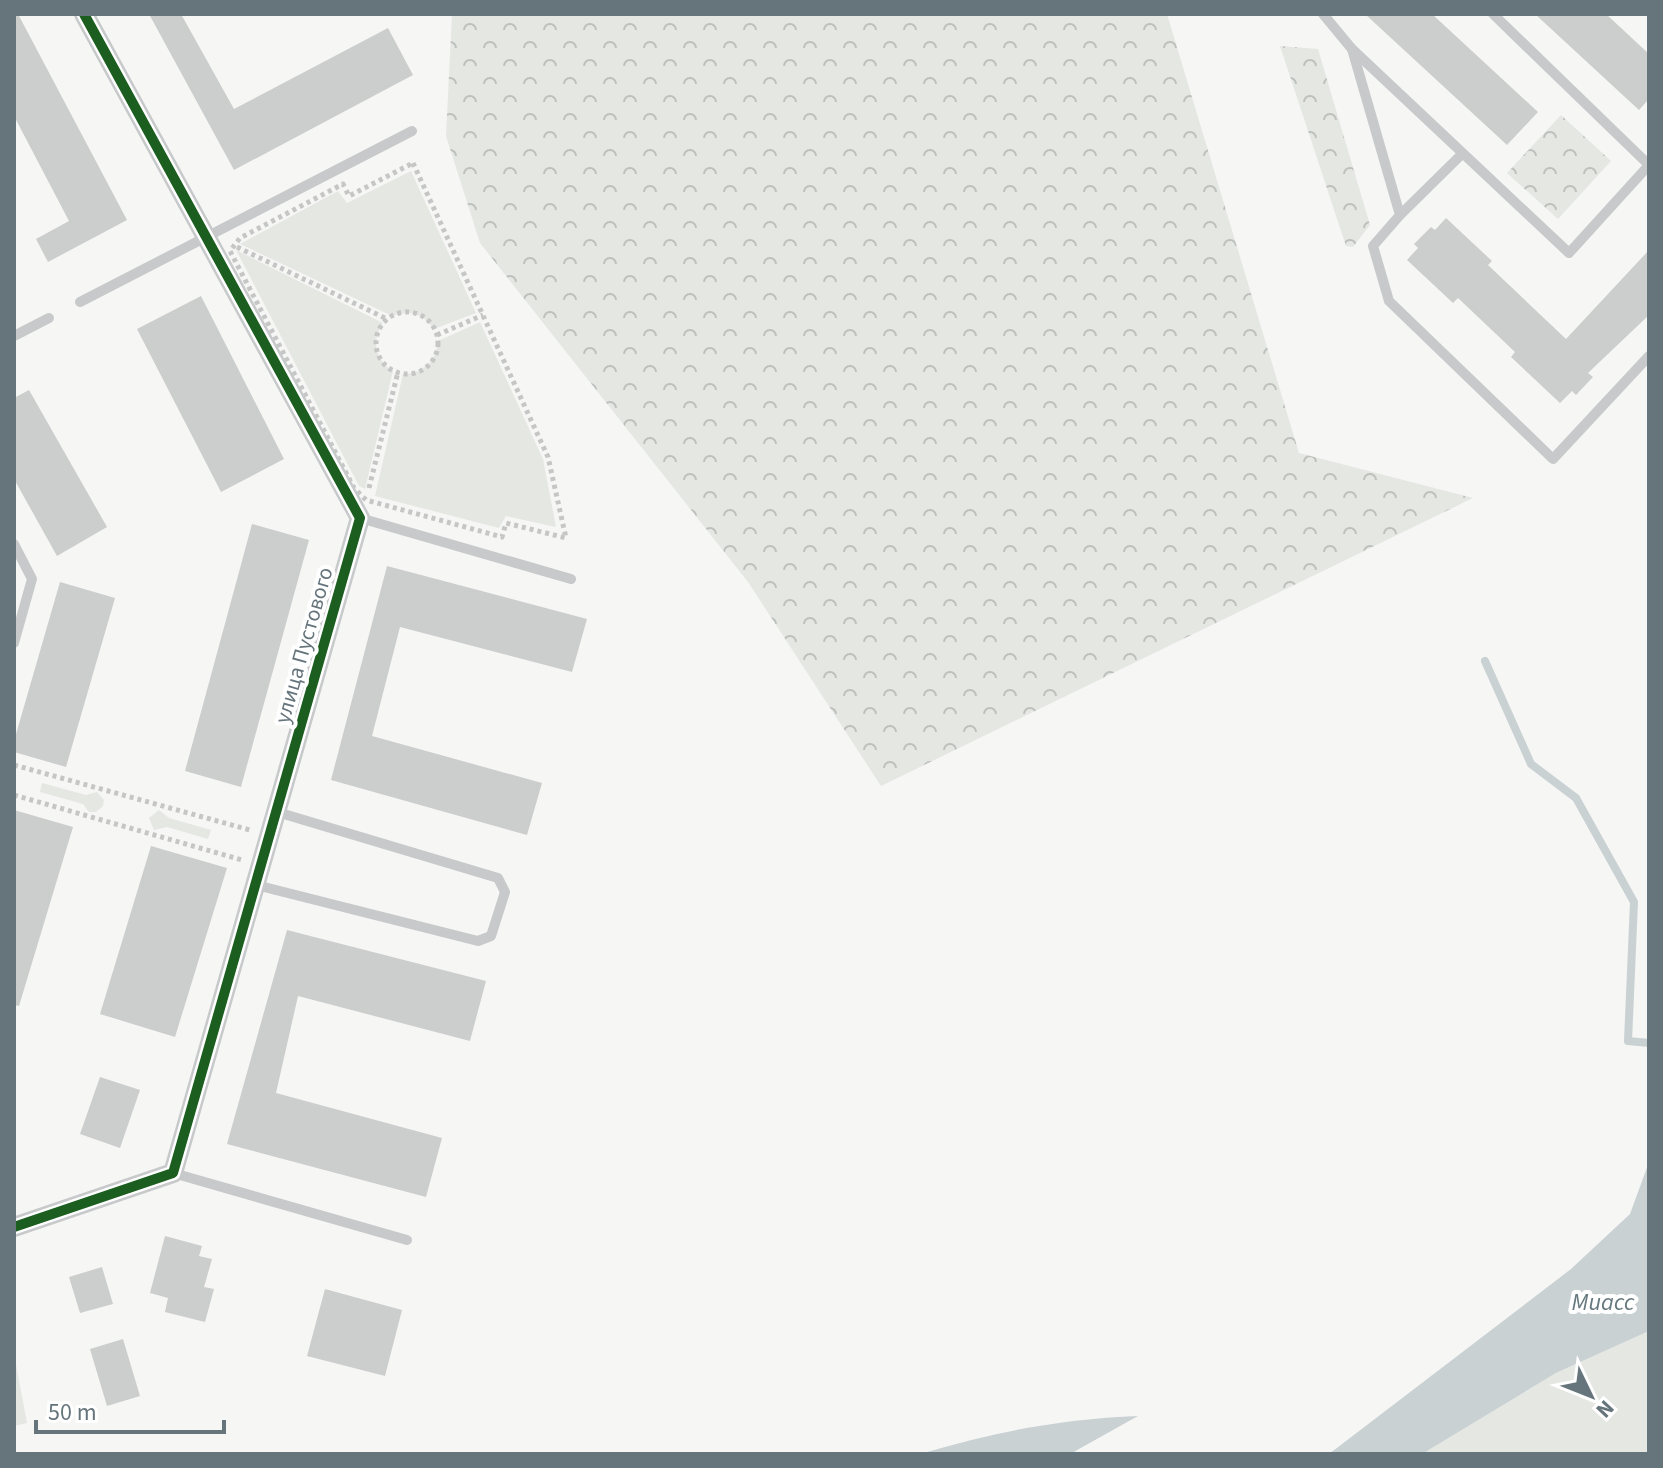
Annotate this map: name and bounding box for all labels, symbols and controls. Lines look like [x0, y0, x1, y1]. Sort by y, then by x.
street label: улица Пустового [266, 563, 342, 727]
water label: Миасс [1572, 1285, 1635, 1320]
north arrow [1551, 1356, 1631, 1436]
scale bar [36, 1384, 224, 1434]
text: N [1588, 1393, 1622, 1425]
text: 50 m [48, 1395, 97, 1430]

